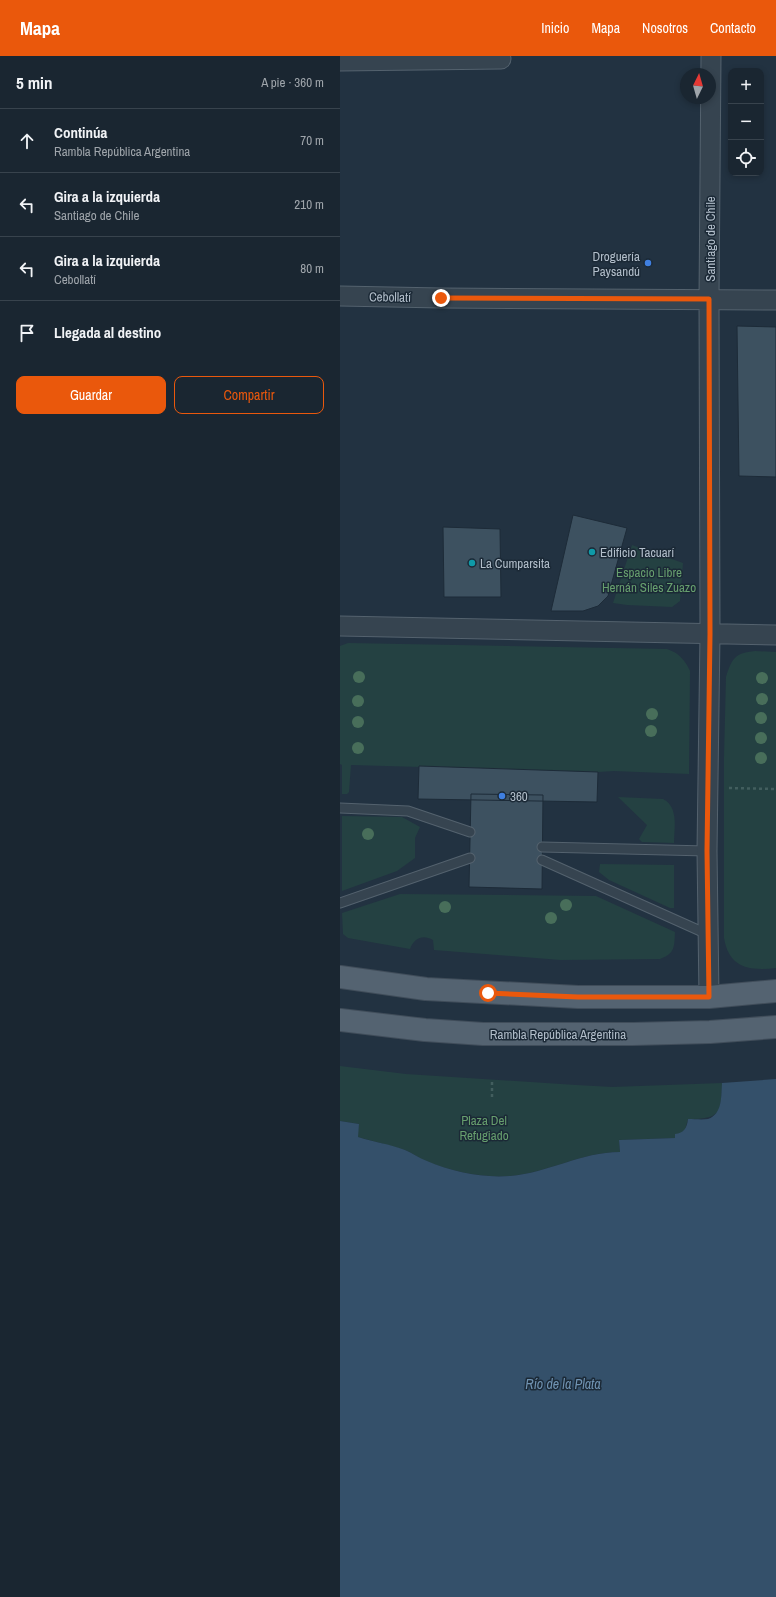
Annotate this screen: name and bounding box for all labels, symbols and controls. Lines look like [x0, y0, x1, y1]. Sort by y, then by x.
text: Mapa [20, 15, 60, 41]
text: Inicio [541, 19, 569, 37]
text: Mapa [591, 19, 620, 37]
text: Nosotros [642, 19, 688, 37]
text: Contacto [710, 19, 756, 37]
north arrow [680, 68, 716, 104]
map controls [728, 68, 764, 176]
button: + [728, 68, 764, 104]
text: 5 min [16, 71, 52, 94]
text: A pie · 360 m [261, 74, 324, 91]
button: − [728, 104, 764, 140]
text: Continúa [54, 122, 107, 143]
icon: ahead [16, 130, 38, 152]
text: 70 m [300, 132, 324, 149]
button: locate [728, 140, 764, 176]
text: Rambla República Argentina [54, 143, 190, 160]
text: Gira a la izquierda [54, 186, 160, 207]
icon: left [16, 194, 38, 216]
text: 210 m [294, 196, 324, 213]
street label: Santiago de Chile [702, 196, 719, 282]
text: Santiago de Chile [54, 207, 139, 224]
place label: Droguería Paysandú [593, 248, 640, 280]
text: Gira a la izquierda [54, 250, 160, 271]
icon: left [16, 258, 38, 280]
marker: Droguería Paysandú [643, 258, 653, 268]
text: 80 m [300, 260, 324, 277]
text: Cebollatí [54, 271, 96, 288]
street label: Cebollatí [369, 288, 412, 306]
route end [432, 289, 450, 307]
icon: arrive [16, 322, 38, 344]
text: Llegada al destino [54, 322, 161, 343]
button: Guardar [16, 376, 166, 414]
button: Compartir [174, 376, 324, 414]
place label: Edificio Tacuarí [600, 544, 675, 561]
marker: Edificio Tacuarí [587, 547, 597, 557]
place label: La Cumparsita [480, 555, 550, 572]
marker: La Cumparsita [467, 558, 477, 568]
park label: Espacio Libre Hernán Siles Zuazo [602, 564, 696, 596]
place label: 360 [510, 788, 528, 805]
marker: 360 [497, 791, 507, 801]
route start [479, 984, 497, 1002]
street label: Rambla República Argentina [490, 1026, 626, 1043]
park label: Plaza Del Refugiado [459, 1112, 509, 1144]
water label: Río de la Plata [525, 1375, 601, 1393]

